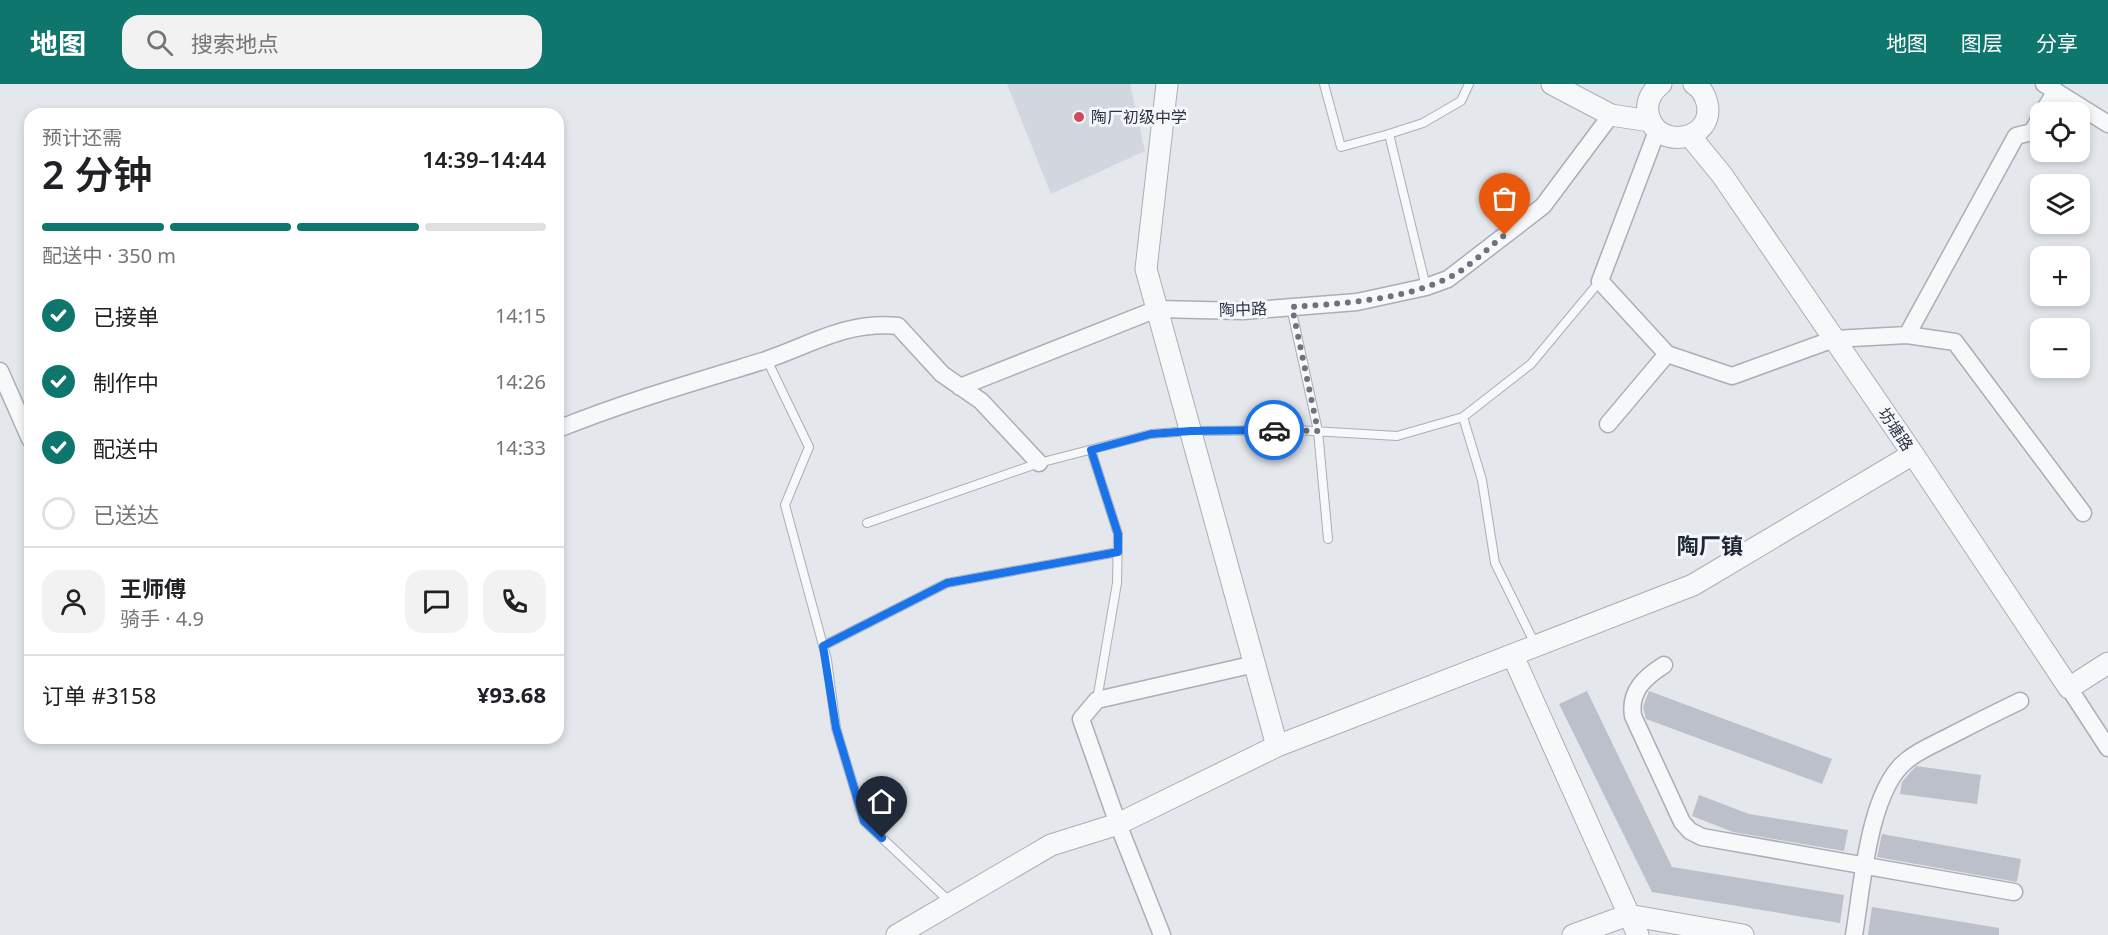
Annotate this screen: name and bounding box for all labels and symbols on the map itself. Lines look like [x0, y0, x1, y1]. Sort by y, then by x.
place label: 陶厂初级中学 [1091, 106, 1187, 128]
marker: 陶厂初级中学 [1072, 110, 1086, 124]
pin [1479, 173, 1530, 235]
street label: 陶中路 [1219, 297, 1267, 321]
courier [1244, 400, 1304, 460]
street label: 坊塘路 [1873, 403, 1919, 455]
district label: 陶厂镇 [1677, 530, 1743, 560]
pin [856, 776, 907, 838]

